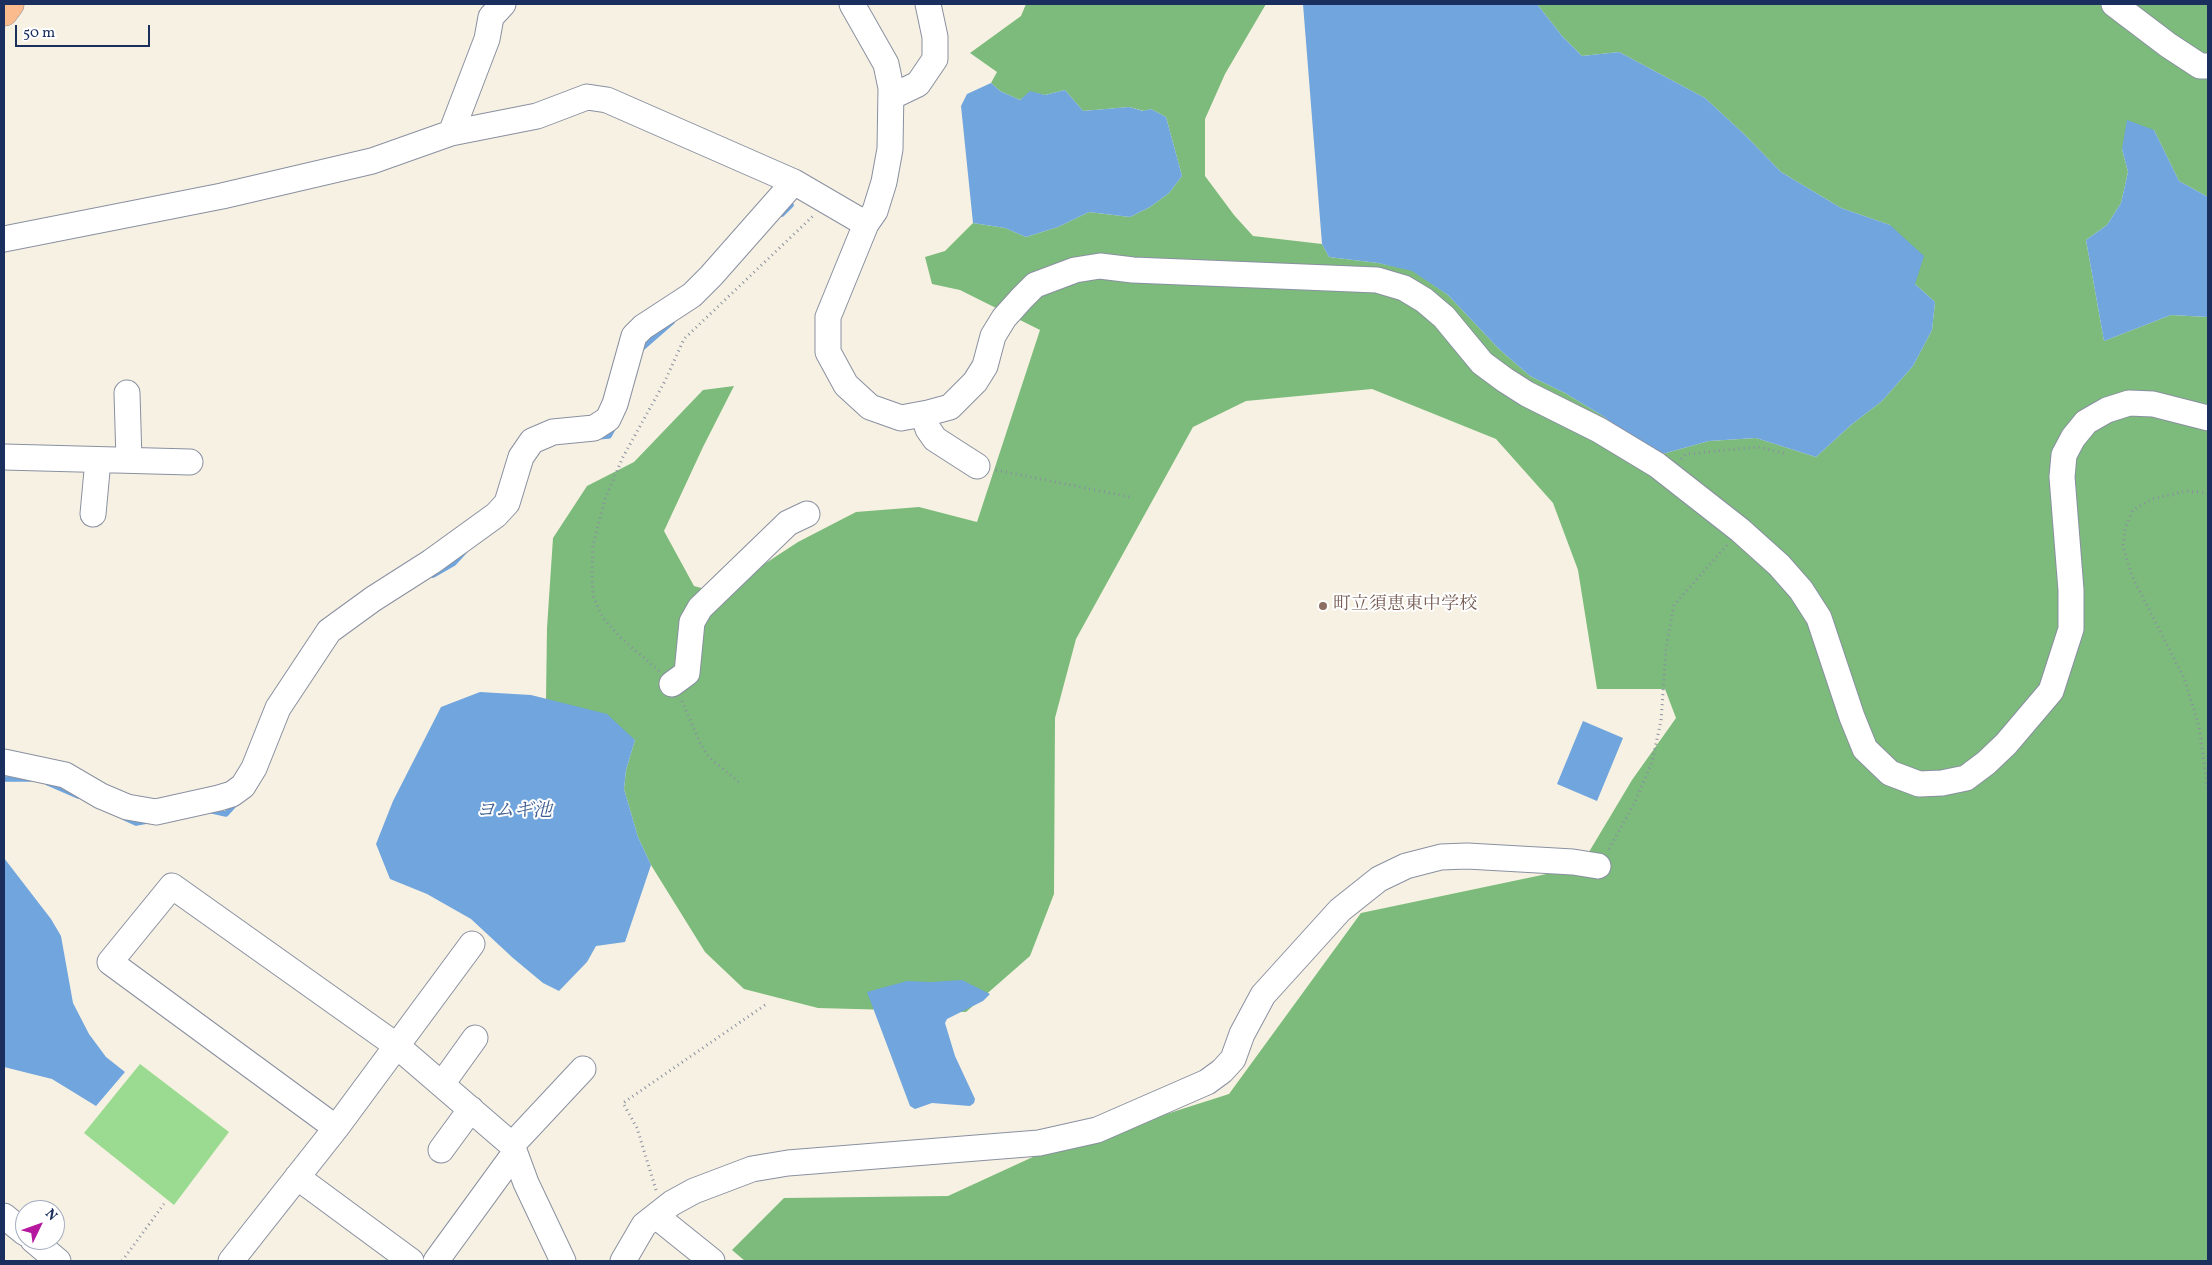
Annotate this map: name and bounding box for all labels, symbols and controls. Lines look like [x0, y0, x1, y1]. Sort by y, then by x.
scale bar [18, 15, 152, 47]
text: 50 m [23, 23, 55, 44]
place label: 町立須恵東中学校 [1333, 595, 1477, 617]
marker: 町立須恵東中学校 [1317, 600, 1329, 612]
water label: ヨムギ池 [476, 802, 552, 824]
north arrow [15, 1200, 65, 1250]
text: N [40, 1205, 61, 1225]

